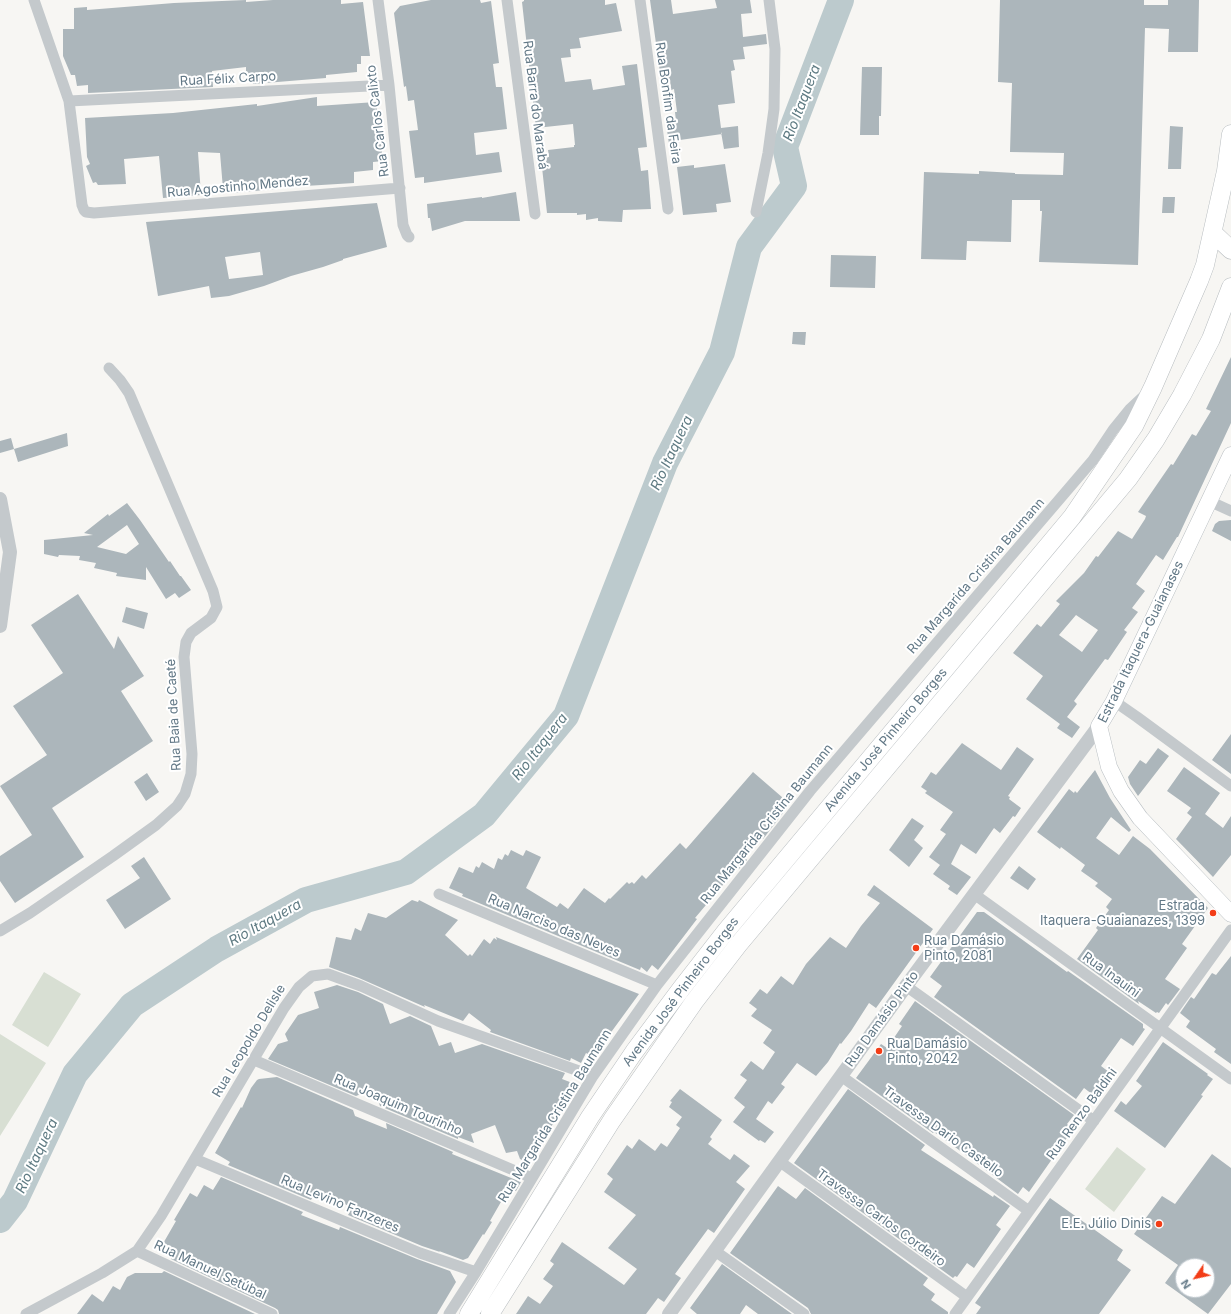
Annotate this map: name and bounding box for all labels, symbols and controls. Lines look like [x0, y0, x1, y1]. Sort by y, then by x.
street label: Rua Barra do Marabá [519, 40, 551, 170]
street label: Rua Bonfim da Feira [652, 41, 684, 165]
water label: Rio Itaquera [780, 62, 824, 144]
street label: Rua Carlos Calixto [363, 64, 393, 178]
street label: Rua Félix Carpo [179, 69, 277, 89]
street label: Rua Agostinho Mendez [166, 173, 310, 201]
water label: Rio Itaquera [647, 413, 697, 493]
street label: Rua Margarida Cristina Baumann [904, 495, 1048, 657]
street label: Estrada Itaquera-Guaianases [1095, 559, 1187, 725]
street label: Rua Baia de Caeté [163, 659, 185, 771]
street label: Avenida José Pinheiro Borges [821, 665, 951, 815]
water label: Rio Itaquera [509, 710, 571, 784]
street label: Rua Margarida Cristina Baumann [698, 741, 836, 907]
street label: Rua Narciso das Neves [486, 891, 622, 961]
water label: Rio Itaquera [226, 896, 304, 950]
place label: Estrada Itaquera-Guaianazes, 1399 [1040, 898, 1205, 929]
marker: Estrada Itaquera-Guaianazes, 1399 [1208, 908, 1218, 918]
street label: Avenida José Pinheiro Borges [620, 914, 742, 1070]
place label: Rua Damásio Pinto, 2081 [924, 933, 1004, 964]
marker: Rua Damásio Pinto, 2081 [911, 943, 921, 953]
street label: Rua Inauini [1079, 949, 1143, 1001]
street label: Rua Damásio Pinto [842, 968, 922, 1070]
street label: Rua Leopoldo Delisle [209, 982, 289, 1100]
street label: Rua Margarida Cristina Baumann [495, 1026, 615, 1206]
place label: Rua Damásio Pinto, 2042 [887, 1036, 967, 1067]
marker: Rua Damásio Pinto, 2042 [874, 1046, 884, 1056]
street label: Rua Renzo Baldini [1043, 1065, 1121, 1163]
street label: Rua Joaquim Tourinho [332, 1071, 464, 1139]
street label: Travessa Dario Castello [880, 1083, 1006, 1181]
water label: Rio Itaquera [12, 1116, 62, 1196]
street label: Travessa Carlos Cordeiro [814, 1166, 948, 1270]
street label: Rua Levino Fanzeres [278, 1172, 402, 1236]
place label: E.E. Júlio Dinis [1061, 1216, 1151, 1232]
marker: E.E. Júlio Dinis [1154, 1219, 1164, 1229]
street label: Rua Manuel Setúbal [151, 1237, 269, 1303]
north arrow [1175, 1258, 1215, 1298]
text: N [1178, 1277, 1194, 1292]

